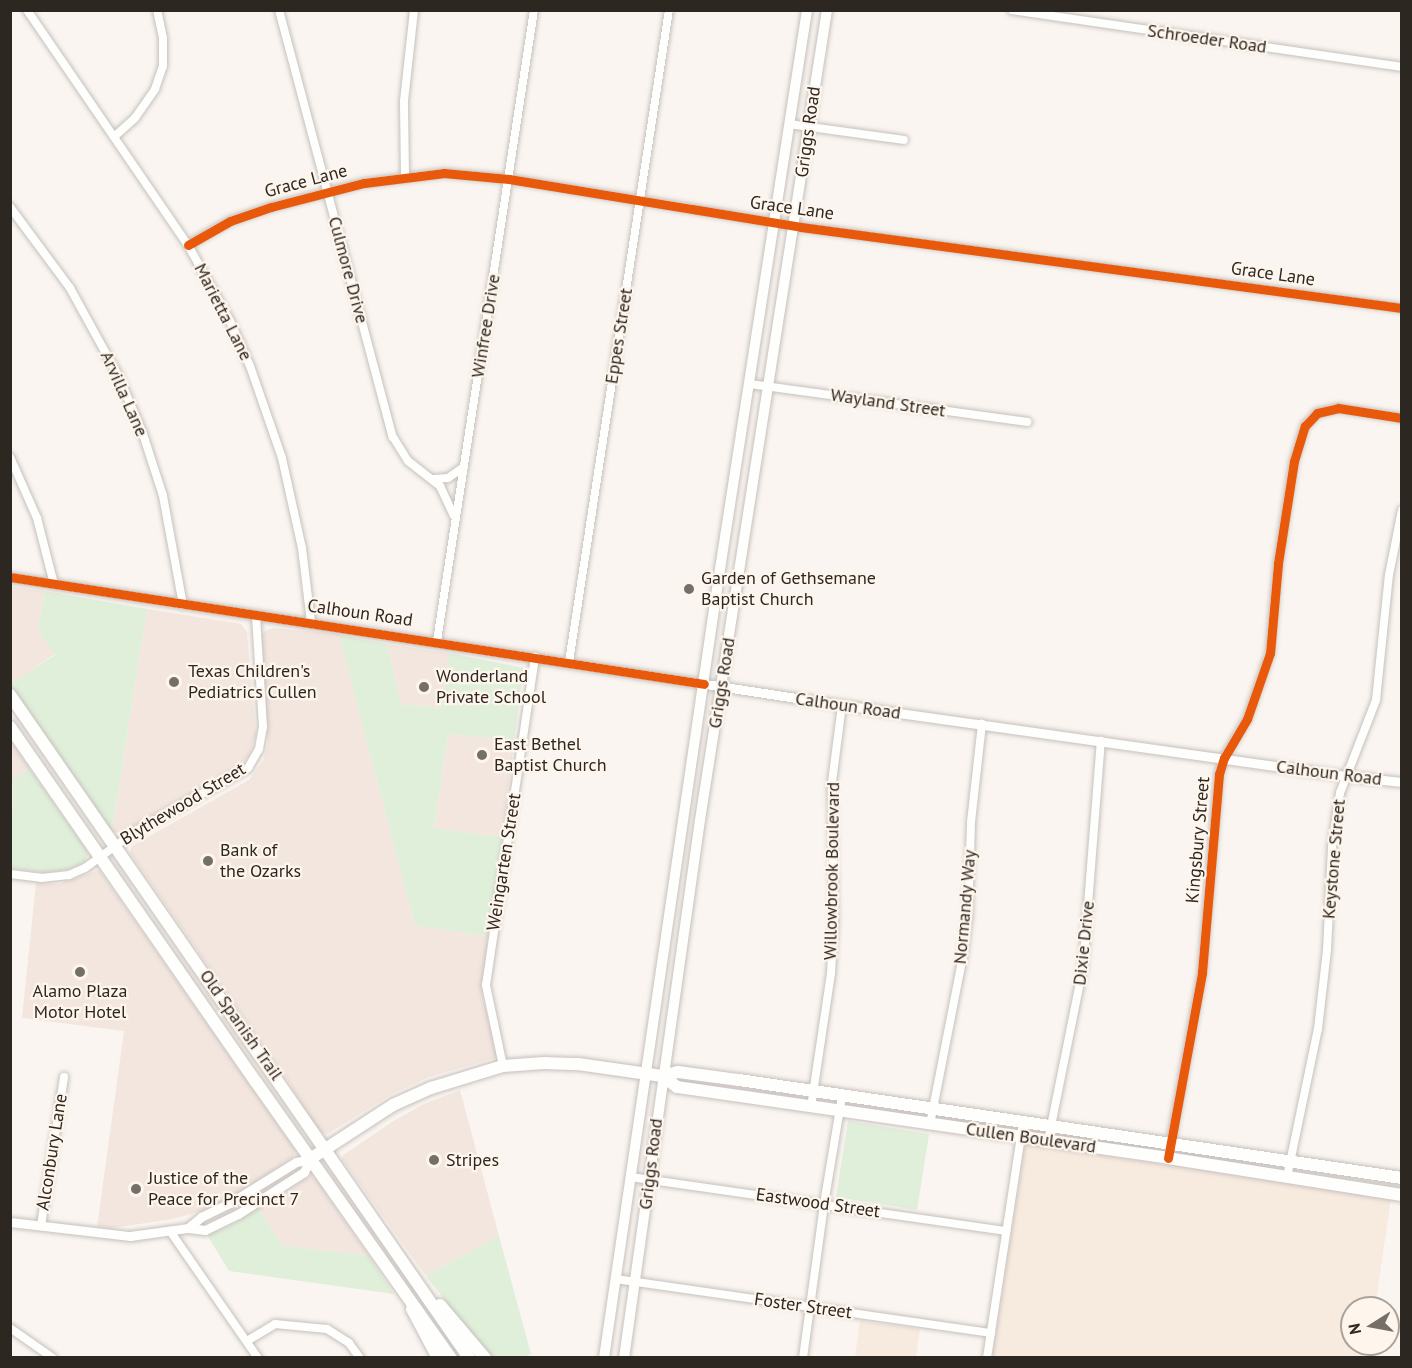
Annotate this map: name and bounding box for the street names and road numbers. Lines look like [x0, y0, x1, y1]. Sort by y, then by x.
street label: Schroeder Road [1146, 20, 1268, 58]
street label: Griggs Road [791, 85, 825, 179]
street label: Grace Lane [262, 160, 350, 202]
street label: Grace Lane [749, 191, 835, 225]
street label: Culmore Drive [323, 214, 373, 326]
street label: Grace Lane [1230, 257, 1316, 291]
street label: Marietta Lane [189, 260, 257, 364]
street label: Winfree Drive [467, 273, 505, 379]
street label: Eppes Street [601, 287, 637, 385]
street label: Arvilla Lane [96, 348, 152, 440]
street label: Wayland Street [829, 384, 947, 422]
street label: Calhoun Road [306, 595, 414, 631]
street label: Griggs Road [704, 636, 740, 730]
street label: Calhoun Road [794, 688, 902, 724]
street label: Calhoun Road [1275, 756, 1383, 790]
street label: Blythewood Street [117, 758, 249, 850]
street label: Kingsbury Street [1182, 776, 1214, 904]
street label: Willowbrook Boulevard [820, 781, 844, 961]
street label: Weingarten Street [482, 792, 526, 932]
street label: Keystone Street [1318, 798, 1350, 920]
street label: Normandy Way [949, 848, 981, 966]
street label: Dixie Drive [1069, 900, 1099, 986]
street label: Old Spanish Trail [195, 965, 287, 1085]
street label: Alconbury Lane [32, 1092, 72, 1212]
street label: Griggs Road [635, 1117, 667, 1211]
street label: Cullen Boulevard [965, 1118, 1097, 1158]
street label: Eastwood Street [755, 1184, 881, 1222]
street label: Foster Street [753, 1288, 853, 1324]

